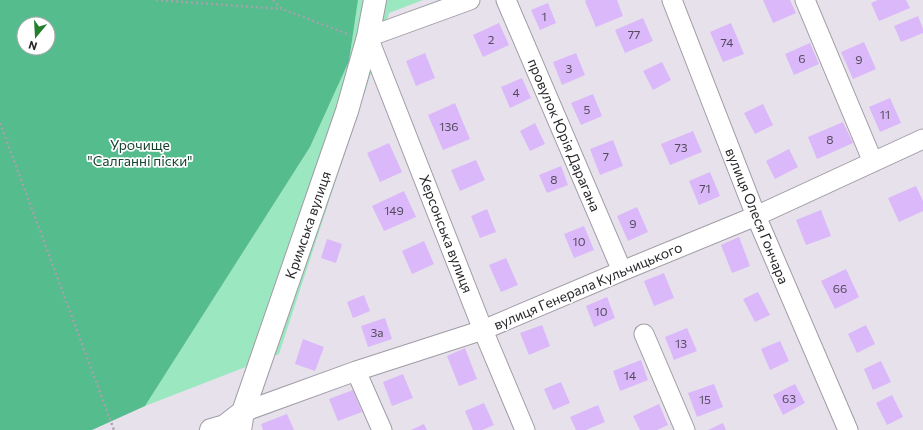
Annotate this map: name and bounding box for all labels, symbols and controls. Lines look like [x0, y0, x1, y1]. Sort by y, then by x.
house number: 1 [541, 9, 547, 23]
north arrow [16, 16, 56, 56]
house number: 77 [628, 27, 640, 41]
house number: 2 [488, 32, 495, 46]
house number: 74 [721, 35, 733, 49]
text: N [27, 39, 39, 53]
house number: 6 [798, 51, 806, 65]
house number: 9 [855, 52, 863, 66]
street label: провулок Юрія Дарагана [524, 56, 604, 214]
house number: 3 [566, 61, 573, 75]
house number: 4 [512, 85, 520, 99]
house number: 5 [584, 102, 591, 116]
house number: 11 [880, 107, 890, 121]
house number: 136 [439, 119, 459, 133]
house number: 8 [826, 132, 834, 146]
park label: Урочище "Салганні піски" [88, 136, 192, 169]
house number: 73 [674, 140, 688, 154]
street label: вулиця Олеся Гончара [722, 145, 793, 286]
house number: 7 [603, 149, 609, 163]
street label: Кримська вулиця [281, 169, 334, 281]
street label: Херсонська вулиця [416, 172, 477, 295]
house number: 8 [550, 172, 558, 186]
house number: 71 [699, 181, 711, 195]
house number: 149 [384, 203, 404, 217]
house number: 9 [629, 216, 637, 230]
house number: 10 [573, 234, 586, 248]
street label: вулиця Генерала Кульчицького [491, 238, 685, 333]
house number: 66 [833, 281, 847, 295]
house number: 10 [595, 304, 608, 318]
house number: 3а [370, 325, 384, 339]
house number: 13 [675, 336, 687, 350]
house number: 14 [624, 368, 636, 382]
house number: 63 [782, 391, 796, 405]
house number: 15 [699, 392, 711, 406]

